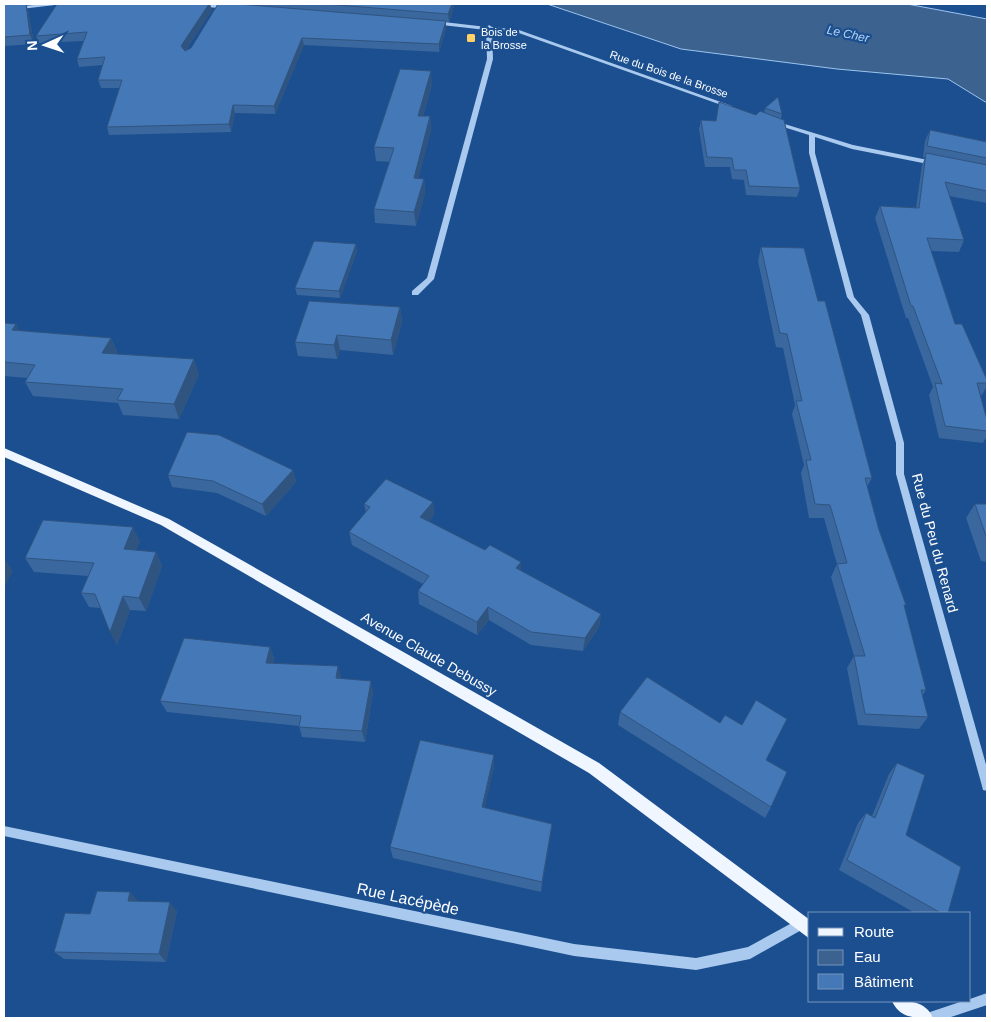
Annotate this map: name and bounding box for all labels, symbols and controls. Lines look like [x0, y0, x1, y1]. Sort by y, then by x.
north arrow [20, 20, 70, 70]
water label: Le Cher [826, 23, 871, 45]
place label: Bois de la Brosse [481, 26, 527, 51]
marker: Bois de la Brosse [465, 32, 477, 44]
text: N [24, 40, 40, 51]
street label: Rue du Bois de la Brosse [608, 48, 730, 100]
street label: Rue du Peu du Renard [909, 472, 961, 614]
street label: Avenue Claude Debussy [358, 609, 500, 699]
street label: Rue Lacépède [355, 880, 461, 918]
legend [808, 912, 971, 1002]
text: Route [854, 923, 894, 940]
text: Eau [854, 948, 881, 965]
text: Bâtiment [854, 973, 914, 990]

